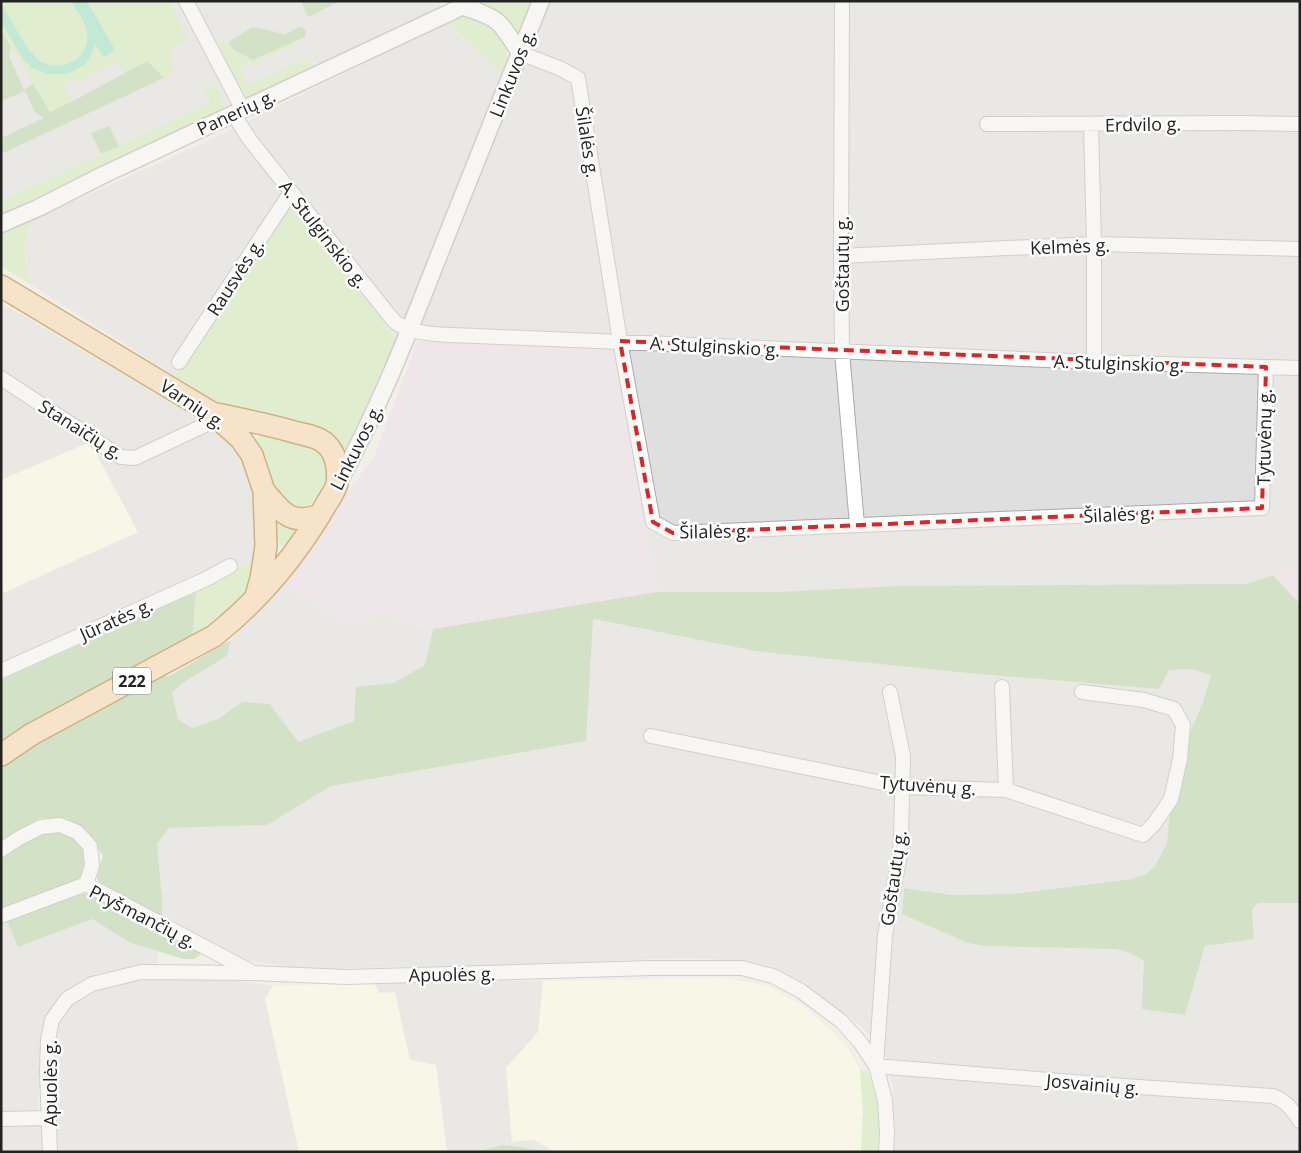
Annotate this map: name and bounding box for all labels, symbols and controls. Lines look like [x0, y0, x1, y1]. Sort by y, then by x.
street label: Linkuvos g. [483, 25, 541, 121]
street label: Panerių g. [193, 83, 279, 141]
street label: Šilalės g. [571, 105, 605, 179]
street label: Erdvilo g. [1105, 111, 1181, 137]
street label: A. Stulginskio g. [274, 175, 374, 293]
street label: Goštautų g. [830, 216, 854, 312]
street label: Kelmės g. [1030, 233, 1110, 259]
street label: Rausvės g. [201, 234, 269, 320]
street label: A. Stulginskio g. [649, 331, 781, 361]
street label: A. Stulginskio g. [1053, 349, 1185, 377]
street label: Varnių g. [156, 373, 230, 435]
street label: Tytuvėnų g. [1251, 388, 1277, 486]
street label: Stanaičių g. [34, 394, 128, 464]
street label: Linkuvos g. [324, 400, 388, 494]
street label: Šilalės g. [1083, 500, 1155, 528]
street label: Šilalės g. [679, 518, 751, 544]
street label: Jūratės g. [74, 592, 156, 647]
road number: 222 [113, 668, 151, 694]
street label: Tytuvėnų g. [879, 770, 977, 800]
street label: Goštautų g. [874, 829, 912, 927]
street label: Pryšmančių g. [85, 879, 201, 953]
street label: Apuolės g. [408, 961, 496, 987]
street label: Apuolės g. [38, 1040, 62, 1126]
street label: Josvainių g. [1043, 1068, 1141, 1100]

